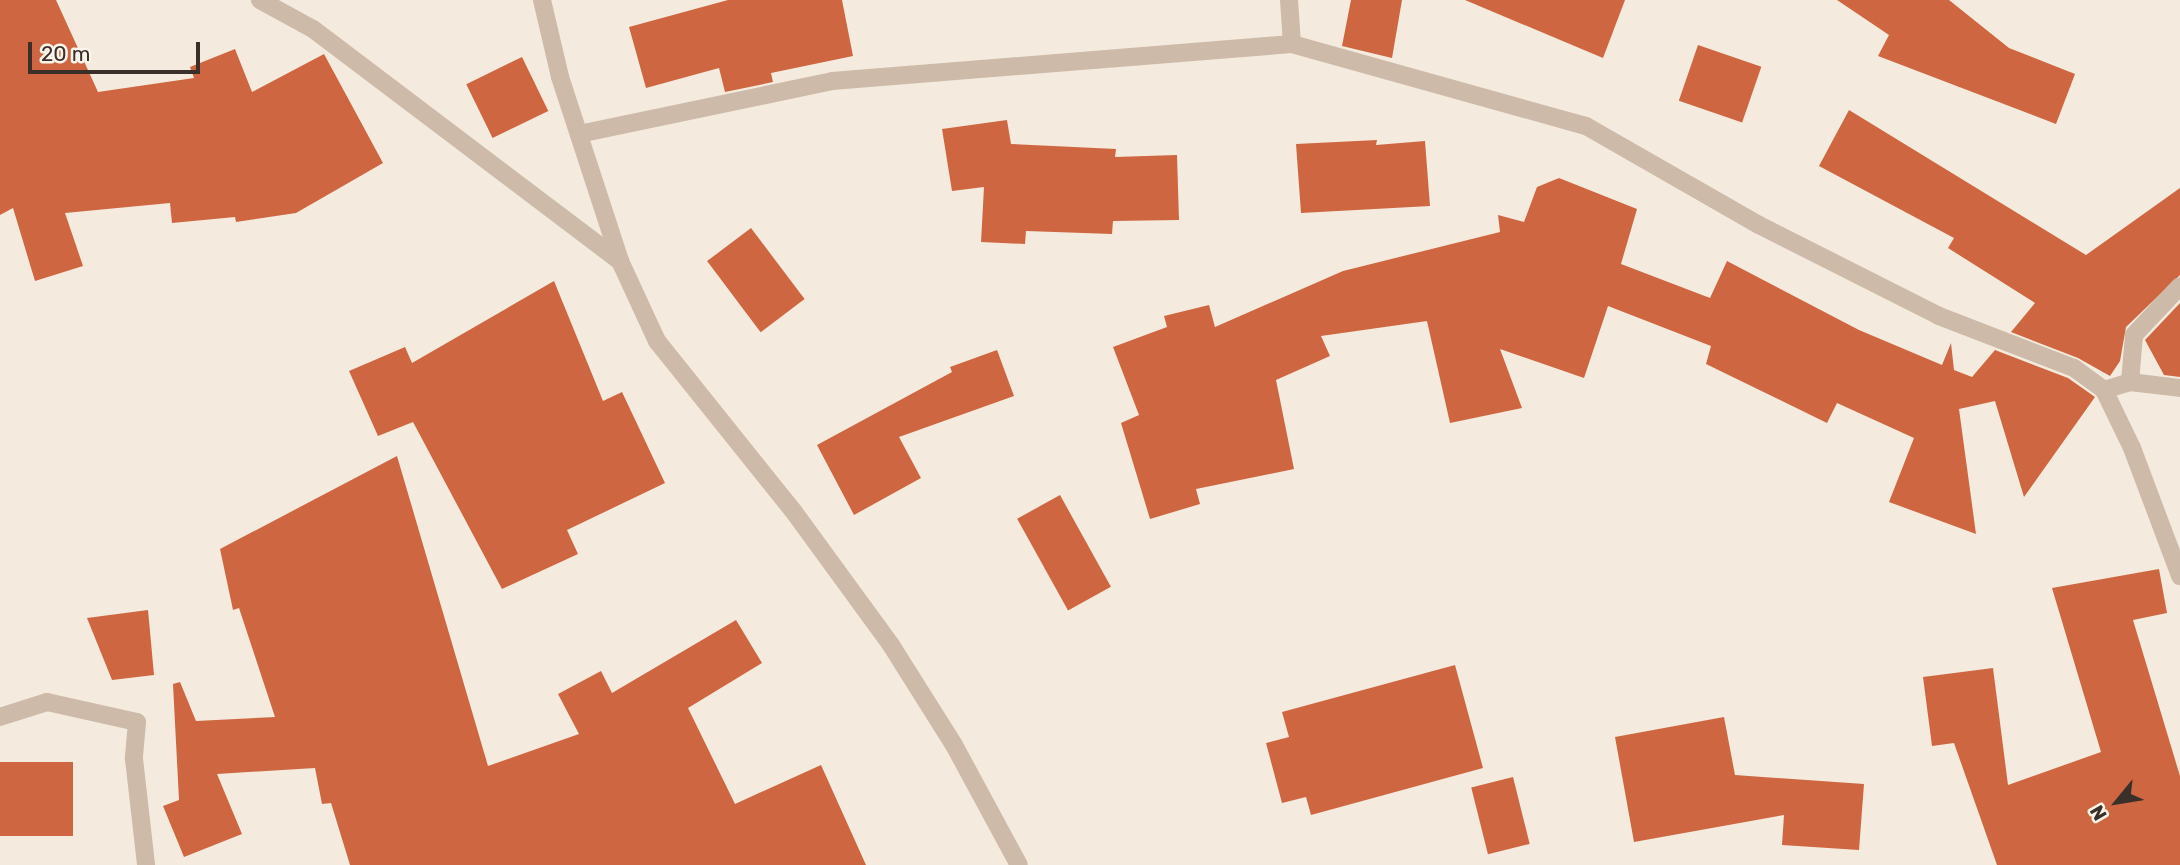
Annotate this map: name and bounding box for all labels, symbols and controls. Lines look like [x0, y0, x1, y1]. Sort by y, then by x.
scale bar [32, 28, 203, 72]
text: 20 m [41, 41, 90, 66]
north arrow [2082, 767, 2152, 837]
text: N [2085, 801, 2112, 824]

